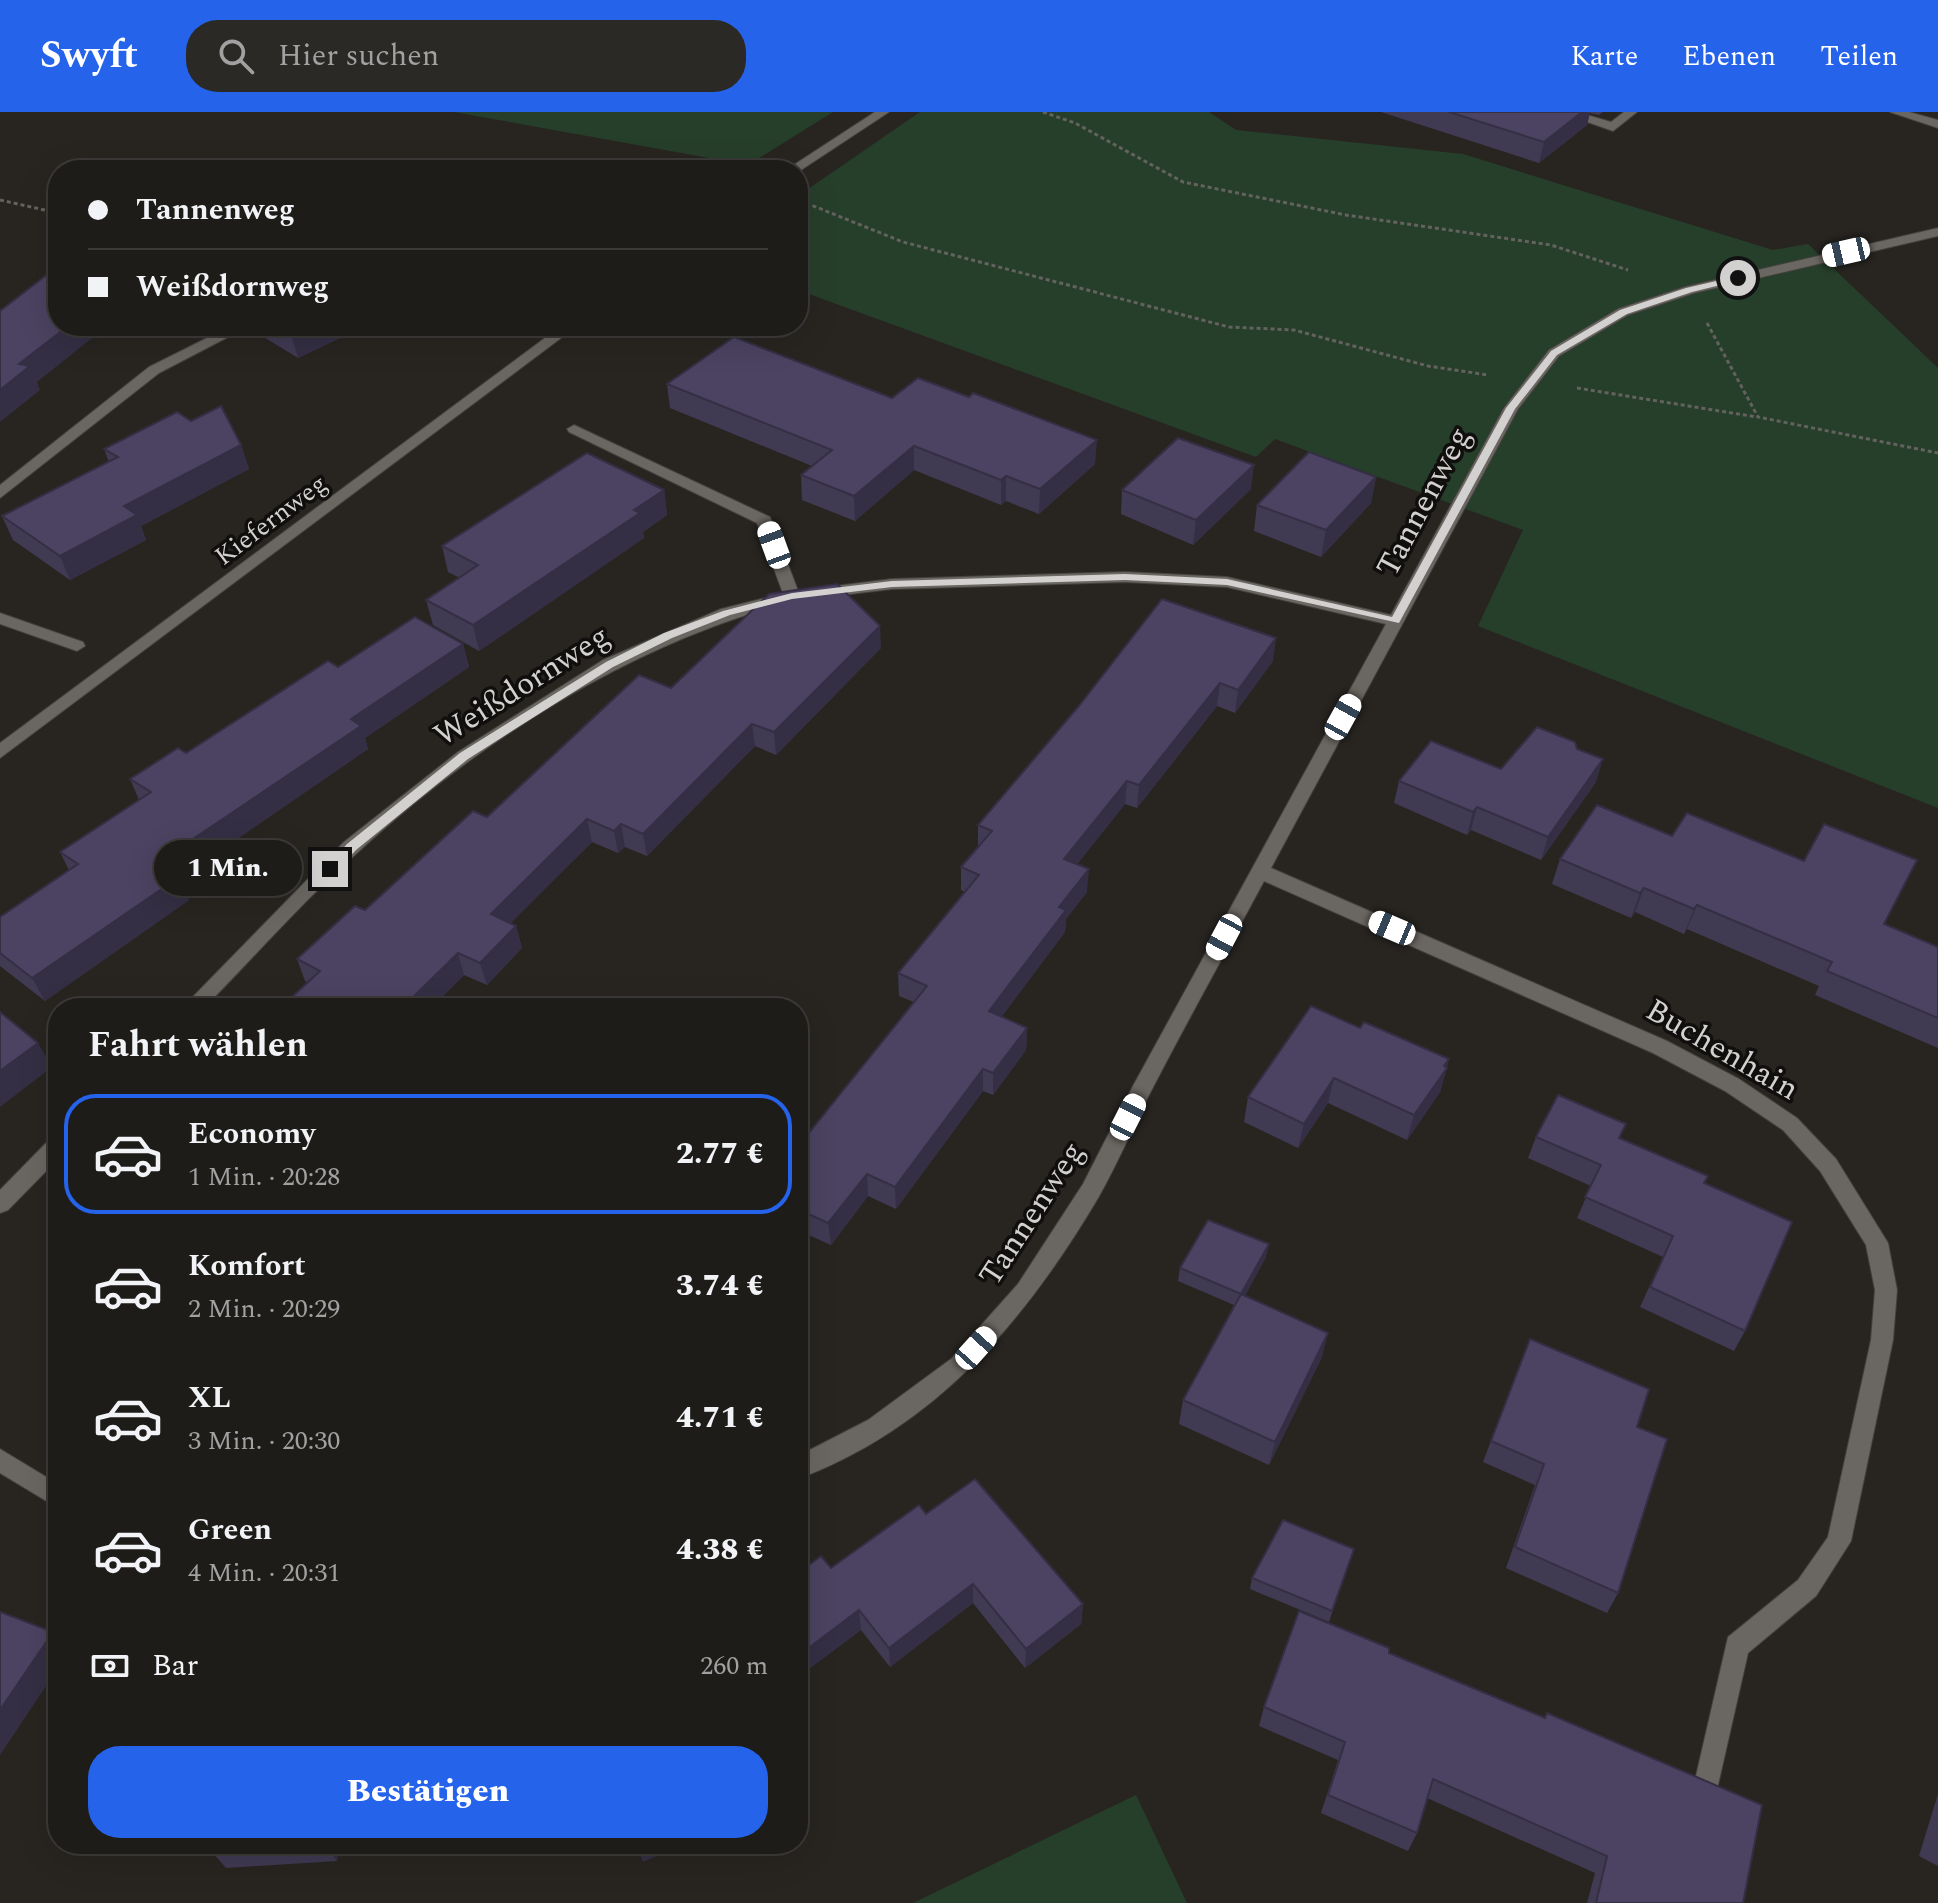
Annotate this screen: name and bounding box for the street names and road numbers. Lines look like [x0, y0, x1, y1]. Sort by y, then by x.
street label: Tannenweg [1364, 418, 1484, 586]
street label: Kiefernweg [206, 464, 336, 576]
street label: Weißdornweg [425, 612, 619, 760]
street label: Buchenhain [1636, 986, 1808, 1114]
street label: Tannenweg [967, 1132, 1097, 1296]

